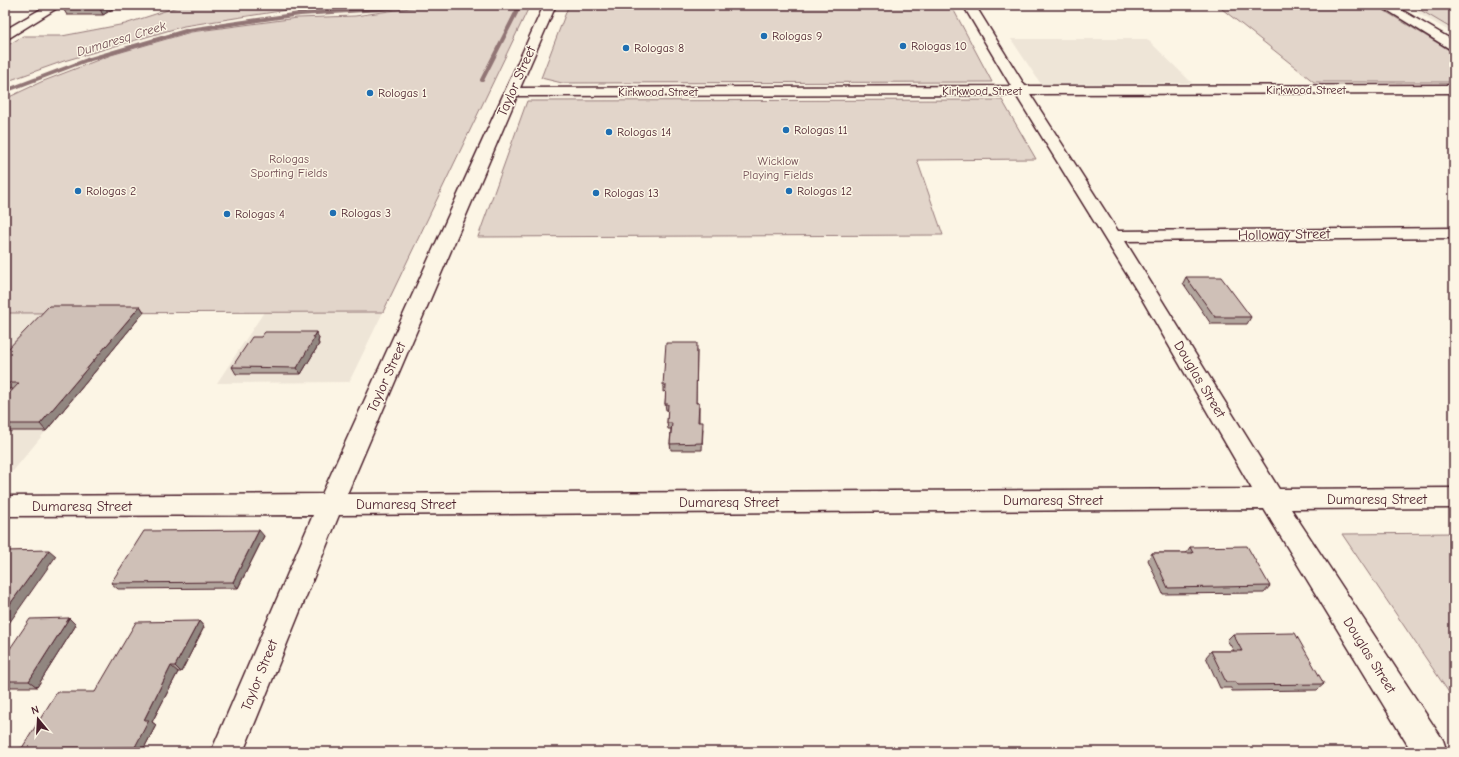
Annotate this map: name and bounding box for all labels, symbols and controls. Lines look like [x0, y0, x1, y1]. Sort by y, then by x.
water label: Dumaresq Creek [75, 18, 168, 59]
place label: Rologas 9 [772, 29, 822, 43]
marker: Rologas 9 [759, 31, 769, 41]
place label: Rologas 10 [911, 39, 967, 53]
place label: Rologas 8 [634, 41, 684, 55]
marker: Rologas 10 [898, 41, 908, 51]
street label: Taylor Street [493, 42, 540, 119]
marker: Rologas 8 [621, 43, 631, 53]
street label: Kirkwood Street [1266, 83, 1347, 97]
street label: Kirkwood Street [942, 84, 1023, 98]
street label: Kirkwood Street [618, 85, 699, 99]
place label: Rologas 1 [378, 86, 427, 100]
marker: Rologas 1 [365, 88, 375, 98]
place label: Rologas 11 [794, 123, 848, 137]
place label: Rologas 14 [617, 125, 672, 139]
marker: Rologas 11 [781, 125, 791, 135]
marker: Rologas 14 [604, 127, 614, 137]
park label: Rologas Sporting Fields [251, 152, 327, 180]
park label: Wicklow Playing Fields [743, 154, 813, 182]
place label: Rologas 2 [86, 184, 136, 198]
place label: Rologas 12 [797, 184, 852, 198]
marker: Rologas 2 [73, 186, 83, 196]
place label: Rologas 13 [604, 186, 659, 200]
marker: Rologas 12 [784, 186, 794, 196]
marker: Rologas 13 [591, 188, 601, 198]
place label: Rologas 3 [341, 206, 391, 220]
place label: Rologas 4 [235, 207, 285, 221]
marker: Rologas 3 [328, 208, 338, 218]
marker: Rologas 4 [222, 209, 232, 219]
street label: Holloway Street [1238, 225, 1331, 244]
street label: Taylor Street [363, 338, 410, 415]
street label: Douglas Street [1170, 338, 1230, 422]
street label: Dumaresq Street [1327, 491, 1428, 508]
street label: Dumaresq Street [1003, 492, 1104, 509]
street label: Dumaresq Street [679, 494, 780, 511]
street label: Dumaresq Street [356, 496, 457, 513]
street label: Dumaresq Street [32, 498, 133, 515]
street label: Douglas Street [1339, 614, 1400, 697]
street label: Taylor Street [237, 636, 282, 713]
north arrow [18, 699, 58, 739]
text: N [30, 703, 40, 717]

